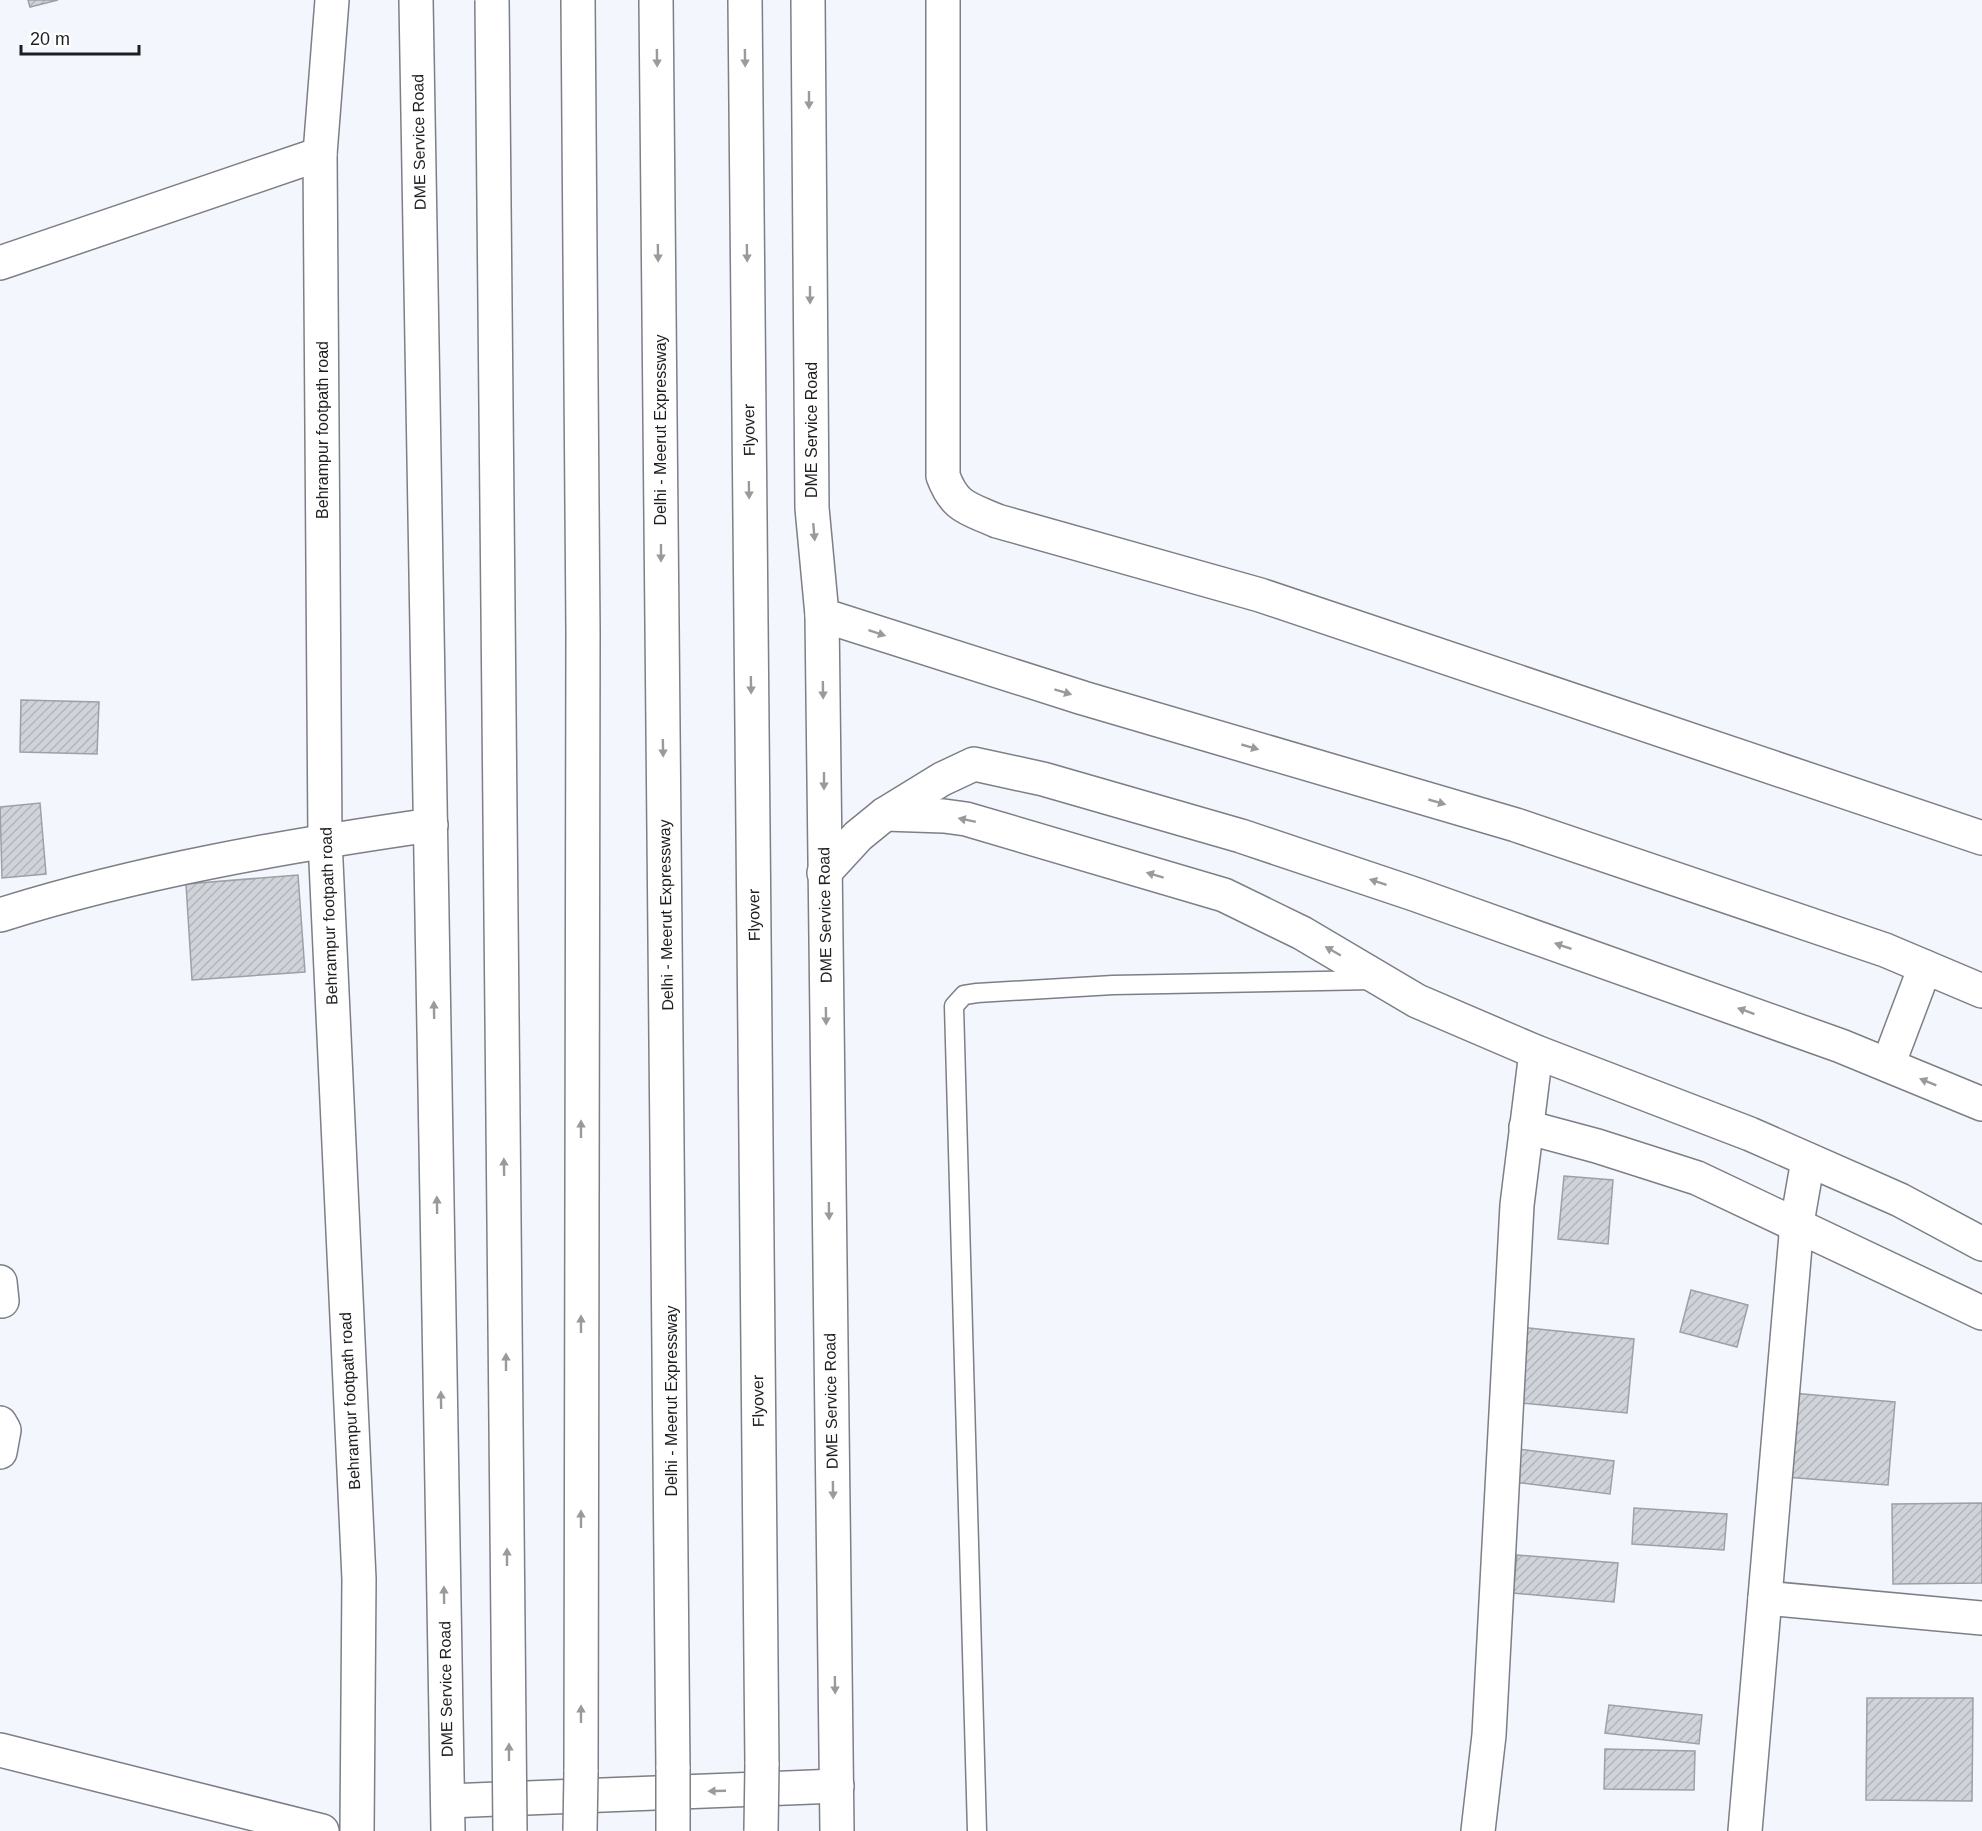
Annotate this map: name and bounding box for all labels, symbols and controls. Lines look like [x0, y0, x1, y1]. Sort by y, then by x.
scale bar [21, 18, 140, 56]
text: 20 m [30, 29, 70, 49]
one-way arrow [652, 49, 661, 68]
one-way arrow [740, 49, 750, 68]
street label: DME Service Road [409, 74, 429, 210]
one-way arrow [804, 91, 813, 110]
one-way arrow [654, 244, 663, 263]
one-way arrow [742, 244, 752, 263]
one-way arrow [805, 286, 815, 305]
street label: Delhi - Meerut Expressway [652, 334, 669, 526]
street label: Behrampur footpath road [314, 341, 331, 519]
street label: DME Service Road [803, 362, 820, 498]
street label: Flyover [740, 403, 758, 456]
one-way arrow [744, 481, 754, 500]
one-way arrow [809, 523, 819, 542]
one-way arrow [656, 544, 666, 563]
one-way arrow [868, 629, 886, 638]
one-way arrow [746, 676, 756, 695]
one-way arrow [818, 680, 828, 699]
one-way arrow [1054, 688, 1072, 697]
one-way arrow [659, 739, 668, 758]
one-way arrow [1241, 743, 1259, 752]
one-way arrow [819, 771, 829, 790]
one-way arrow [1428, 798, 1446, 807]
one-way arrow [958, 815, 977, 824]
street label: Delhi - Meerut Expressway [656, 819, 676, 1011]
street label: Behrampur footpath road [317, 827, 341, 1005]
street label: DME Service Road [815, 847, 835, 983]
one-way arrow [1146, 870, 1164, 879]
one-way arrow [1369, 877, 1387, 886]
street label: Flyover [745, 888, 763, 941]
one-way arrow [1553, 940, 1571, 950]
one-way arrow [1324, 946, 1341, 956]
one-way arrow [429, 1001, 439, 1020]
one-way arrow [821, 1006, 831, 1025]
one-way arrow [1737, 1006, 1755, 1016]
one-way arrow [1919, 1077, 1937, 1086]
one-way arrow [576, 1119, 586, 1138]
one-way arrow [499, 1157, 509, 1176]
one-way arrow [432, 1196, 442, 1215]
one-way arrow [824, 1201, 834, 1220]
street label: Delhi - Meerut Expressway [663, 1305, 680, 1497]
street label: Behrampur footpath road [337, 1312, 363, 1490]
one-way arrow [576, 1314, 586, 1333]
street label: DME Service Road [821, 1333, 841, 1469]
one-way arrow [501, 1352, 511, 1371]
street label: Flyover [749, 1374, 767, 1427]
one-way arrow [436, 1391, 445, 1410]
one-way arrow [828, 1480, 838, 1499]
one-way arrow [576, 1509, 586, 1528]
one-way arrow [502, 1547, 512, 1566]
one-way arrow [439, 1586, 449, 1605]
street label: DME Service Road [436, 1621, 456, 1757]
one-way arrow [831, 1675, 840, 1694]
one-way arrow [576, 1704, 586, 1723]
one-way arrow [504, 1742, 514, 1761]
one-way arrow [707, 1787, 726, 1796]

